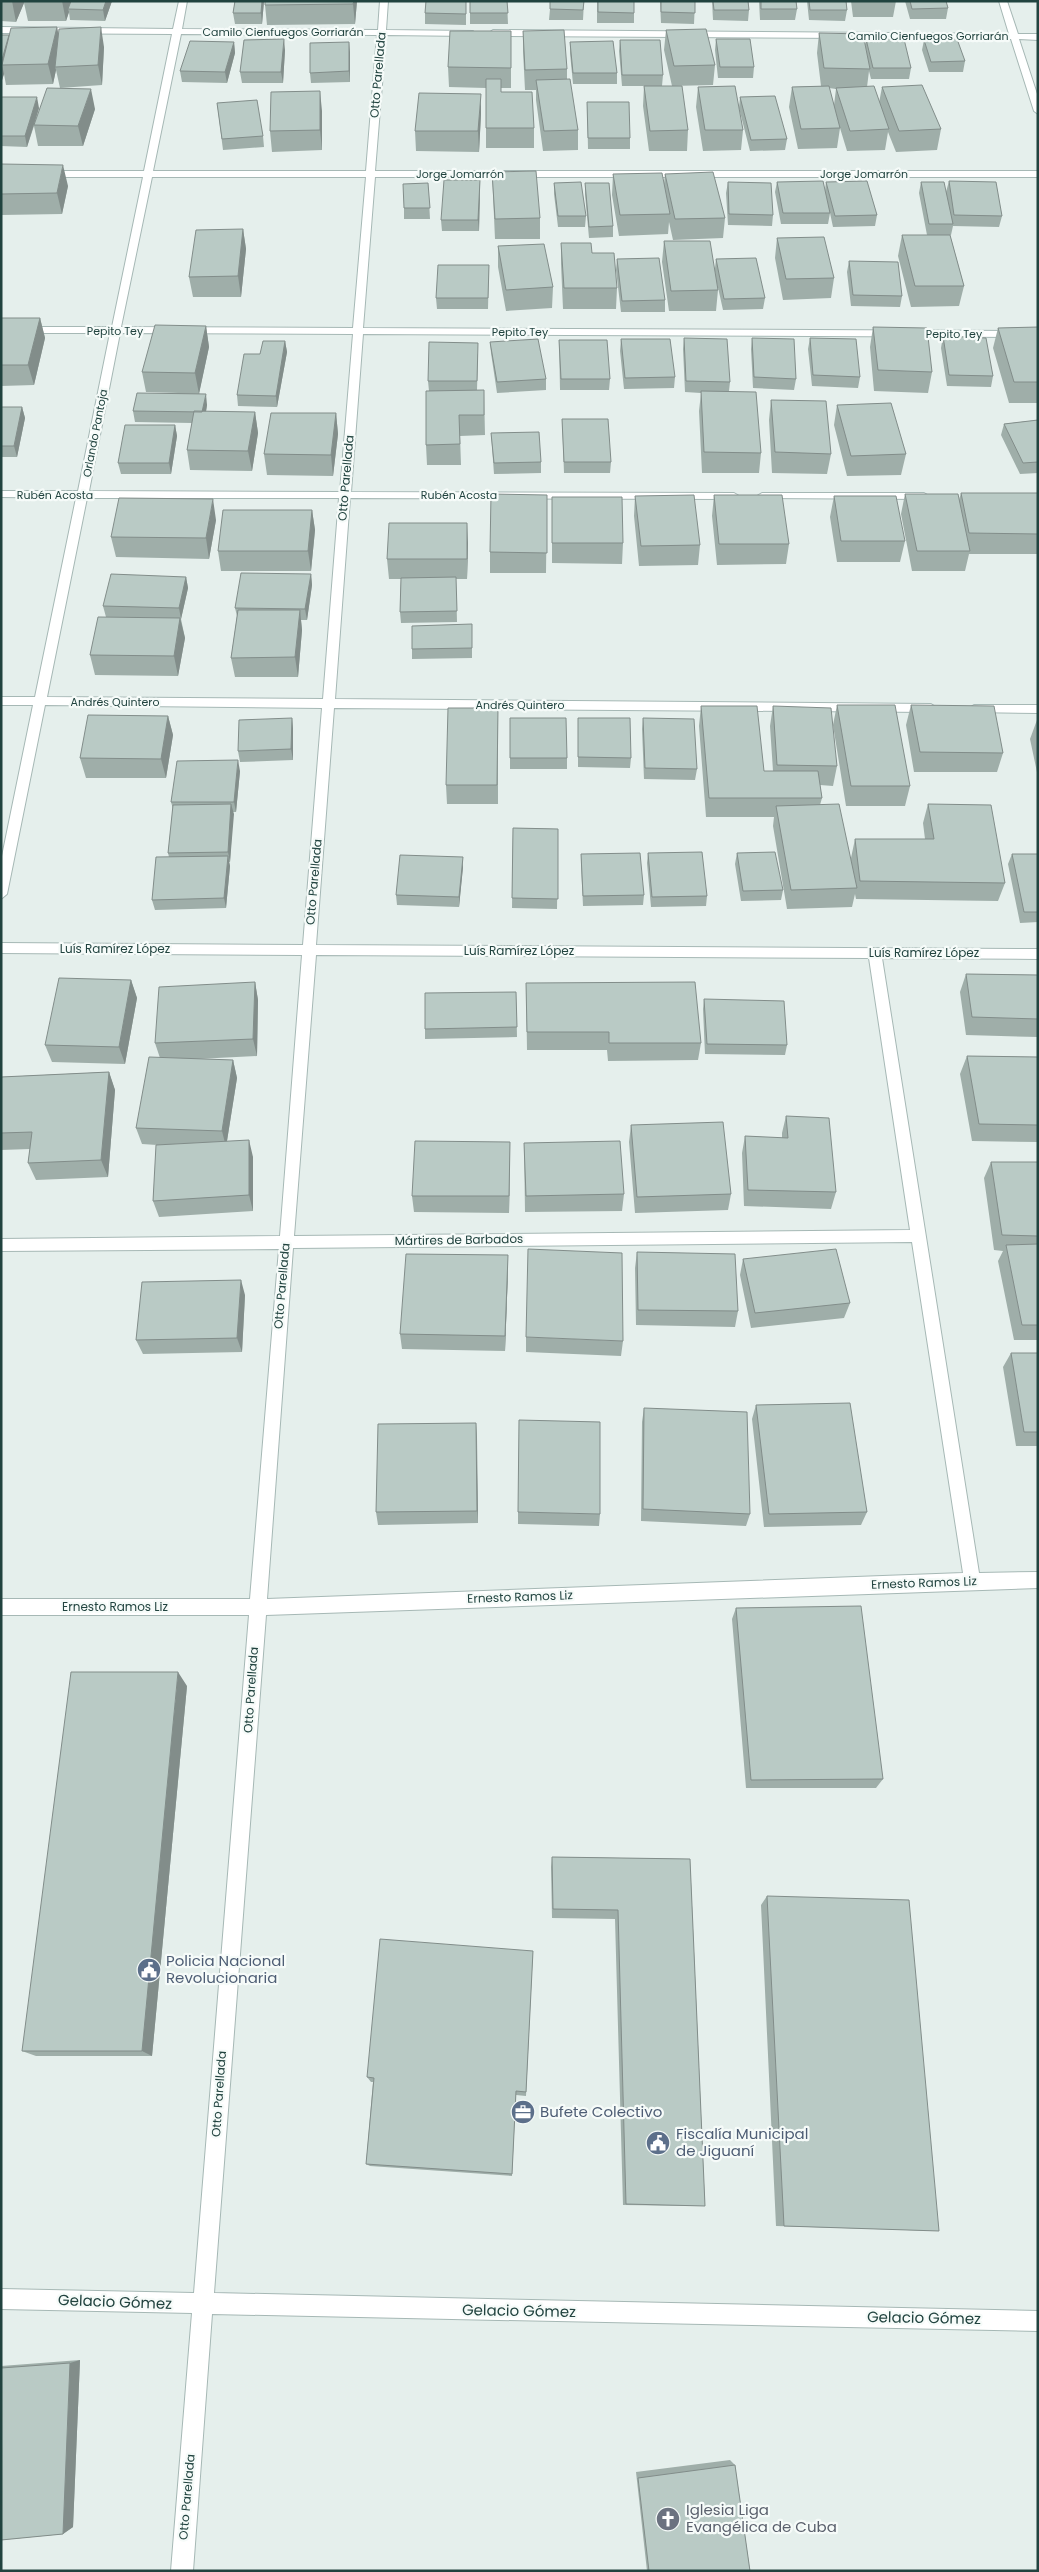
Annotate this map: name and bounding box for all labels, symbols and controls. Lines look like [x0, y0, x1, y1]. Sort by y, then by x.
street label: Camilo Cienfuegos Gorriarán [203, 24, 363, 40]
street label: Camilo Cienfuegos Gorriarán [848, 28, 1008, 44]
street label: Otto Parellada [365, 31, 390, 119]
street label: Jorge Jomarrón [416, 166, 504, 182]
street label: Jorge Jomarrón [820, 166, 908, 182]
street label: Pepito Tey [87, 323, 144, 339]
street label: Pepito Tey [492, 324, 549, 340]
street label: Pepito Tey [926, 326, 983, 342]
street label: Orlando Pantoja [79, 388, 111, 478]
street label: Otto Parellada [333, 434, 358, 522]
street label: Rubén Acosta [17, 487, 93, 503]
street label: Rubén Acosta [421, 487, 497, 503]
street label: Andrés Quintero [71, 694, 159, 710]
street label: Andrés Quintero [476, 697, 564, 713]
street label: Otto Parellada [301, 838, 326, 926]
street label: Luís Ramírez López [60, 940, 170, 957]
street label: Luís Ramírez López [464, 942, 574, 959]
street label: Luís Ramírez López [869, 944, 979, 961]
street label: Mártires de Barbados [395, 1230, 523, 1249]
street label: Otto Parellada [269, 1242, 294, 1330]
street label: Ernesto Ramos Liz [871, 1572, 977, 1593]
street label: Ernesto Ramos Liz [467, 1586, 573, 1607]
street label: Ernesto Ramos Liz [62, 1598, 168, 1615]
street label: Otto Parellada [239, 1646, 262, 1734]
place label: Policia Nacional Revolucionaria [166, 1950, 285, 1988]
public building icon: Policia Nacional Revolucionaria [136, 1957, 162, 1983]
street label: Otto Parellada [207, 2050, 230, 2138]
office icon: Bufete Colectivo [510, 2099, 536, 2125]
place label: Bufete Colectivo [540, 2101, 662, 2122]
place label: Fiscalía Municipal de Jiguaní [676, 2123, 808, 2161]
public building icon: Fiscalía Municipal de Jiguaní [645, 2130, 671, 2156]
street label: Gelacio Gómez [58, 2289, 173, 2314]
street label: Gelacio Gómez [462, 2299, 576, 2322]
street label: Gelacio Gómez [867, 2306, 981, 2329]
street label: Otto Parellada [174, 2453, 199, 2541]
place label: Iglesia Liga Evangélica de Cuba [686, 2499, 837, 2537]
church icon: Iglesia Liga Evangélica de Cuba [655, 2506, 681, 2532]

